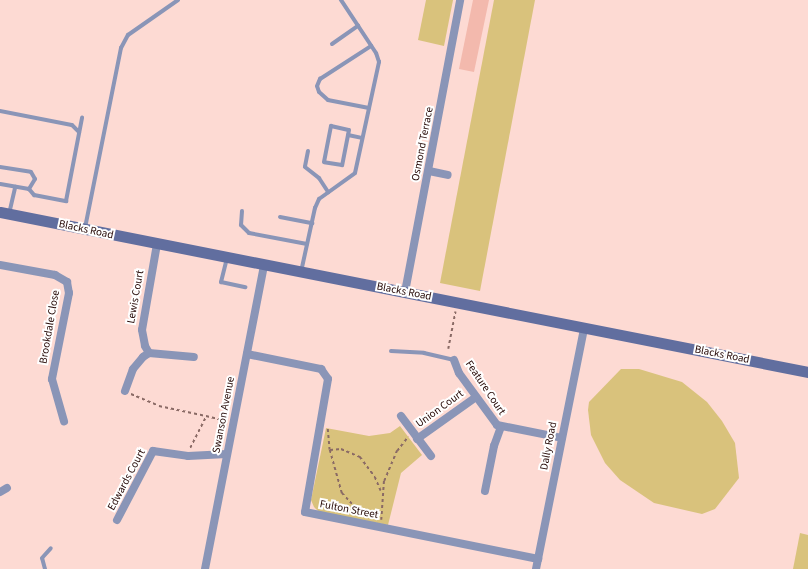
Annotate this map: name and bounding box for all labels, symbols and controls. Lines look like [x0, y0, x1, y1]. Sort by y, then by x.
street label: Osmond Terrace [409, 106, 437, 182]
street label: Blacks Road [57, 218, 115, 242]
street label: Lewis Court [125, 269, 147, 325]
street label: Blacks Road [375, 280, 433, 304]
street label: Brookdale Close [37, 289, 63, 365]
street label: Blacks Road [693, 343, 751, 367]
street label: Feature Court [462, 358, 508, 418]
street label: Swanson Avenue [210, 375, 238, 455]
street label: Union Court [414, 387, 466, 431]
street label: Dally Road [538, 421, 560, 471]
street label: Edwards Court [105, 447, 149, 513]
street label: Fulton Street [319, 498, 379, 522]

